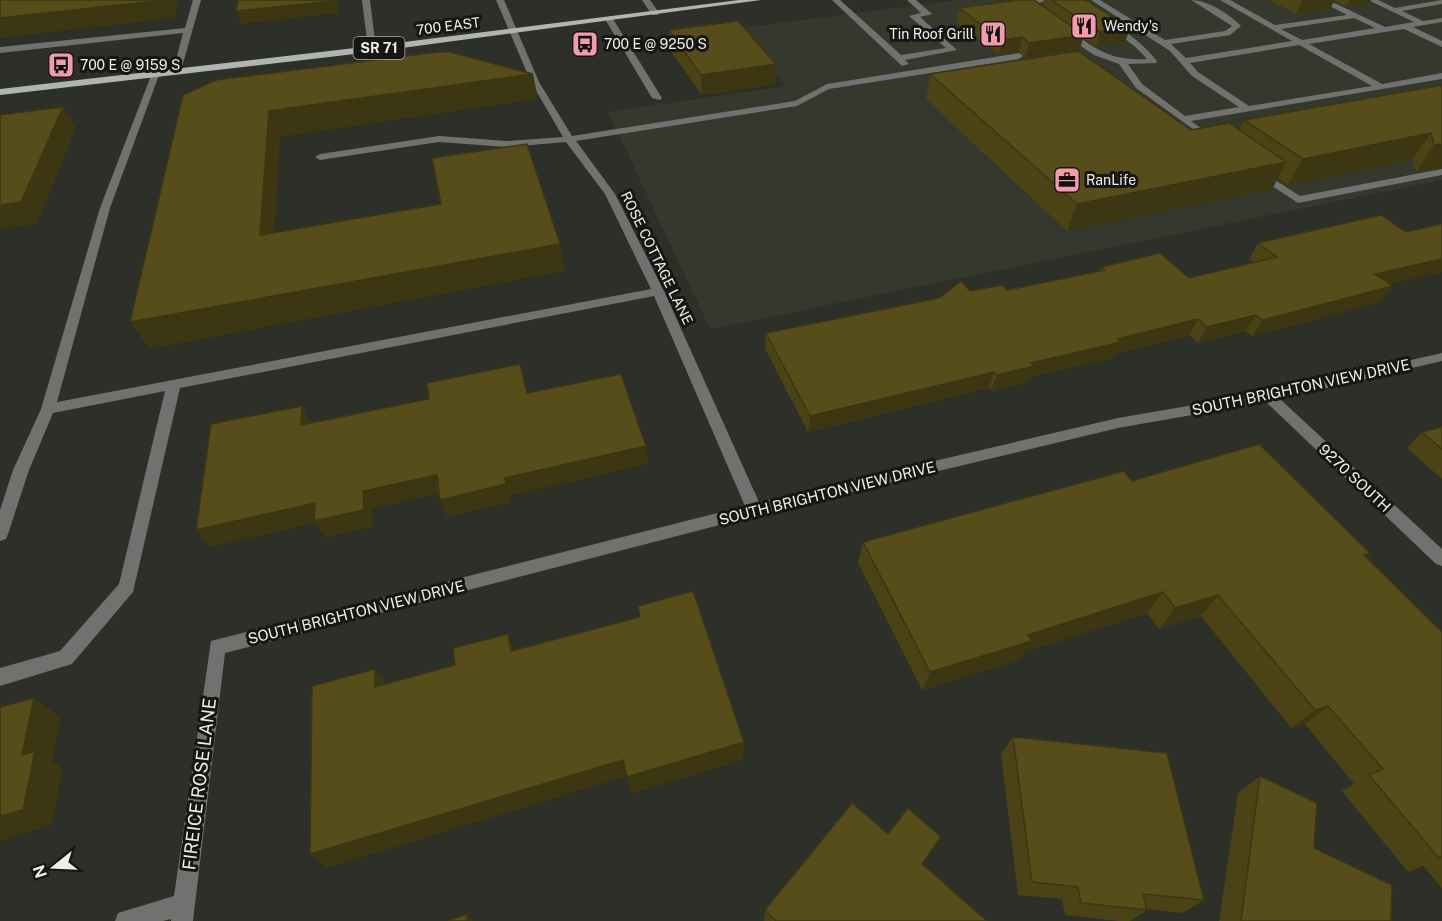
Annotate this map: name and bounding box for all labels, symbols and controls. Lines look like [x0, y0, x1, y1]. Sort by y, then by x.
restaurant icon: Wendy's [1069, 11, 1099, 41]
street label: 700 EAST [415, 14, 481, 38]
place label: Wendy's [1104, 18, 1158, 34]
restaurant icon: Tin Roof Grill [978, 19, 1008, 49]
place label: Tin Roof Grill [889, 26, 974, 42]
bus stop icon: 700 E @ 9250 S [570, 29, 600, 59]
place label: 700 E @ 9250 S [604, 36, 707, 52]
road number: SR 71 [354, 37, 404, 59]
bus stop icon: 700 E @ 9159 S [46, 50, 76, 80]
place label: 700 E @ 9159 S [80, 57, 180, 73]
office icon: RanLife [1052, 165, 1082, 195]
place label: RanLife [1086, 172, 1136, 188]
street label: ROSE COTTAGE LANE [618, 189, 696, 327]
street label: SOUTH BRIGHTON VIEW DRIVE [1190, 356, 1412, 418]
street label: 9270 SOUTH [1316, 441, 1394, 515]
street label: SOUTH BRIGHTON VIEW DRIVE [717, 458, 937, 528]
street label: SOUTH BRIGHTON VIEW DRIVE [246, 577, 466, 647]
street label: FIREICE ROSE LANE [178, 697, 220, 871]
north arrow [24, 837, 84, 897]
text: N [29, 863, 51, 880]

